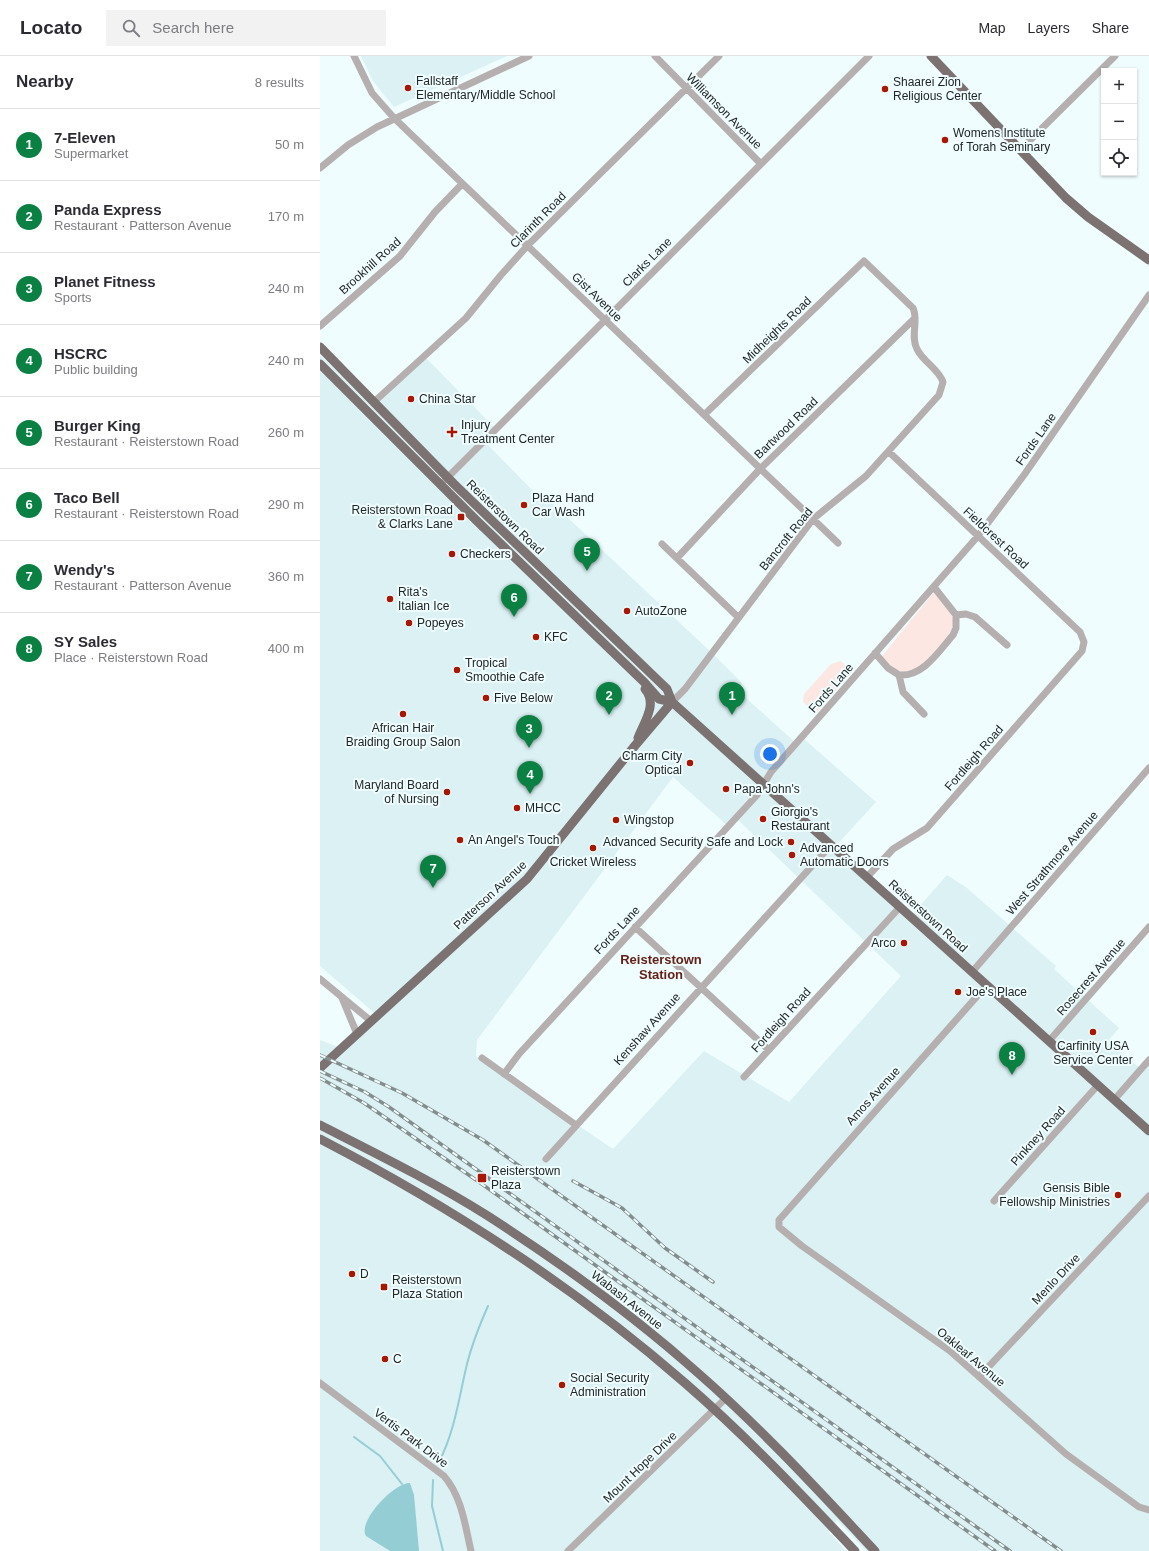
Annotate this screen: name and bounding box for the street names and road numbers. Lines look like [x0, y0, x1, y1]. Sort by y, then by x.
street label: Williamson Avenue [683, 70, 765, 152]
street label: Clarinth Road [507, 189, 569, 251]
street label: Clarks Lane [619, 234, 675, 290]
street label: Brookhill Road [336, 235, 404, 297]
street label: Gist Avenue [569, 270, 625, 325]
street label: Midheights Road [740, 294, 814, 366]
street label: Bartwood Road [751, 394, 821, 462]
street label: Fords Lane [1013, 410, 1059, 468]
street label: Reisterstown Road [464, 477, 546, 557]
street label: Fieldcrest Road [960, 504, 1032, 572]
street label: Bancroft Road [756, 505, 816, 573]
street label: Fords Lane [806, 660, 856, 715]
street label: Fordleigh Road [942, 722, 1006, 794]
street label: West Strathmore Avenue [1003, 808, 1101, 918]
street label: Patterson Avenue [451, 857, 530, 932]
street label: Reisterstown Road [886, 877, 970, 955]
street label: Fords Lane [591, 903, 643, 957]
street label: Rosecrest Avenue [1054, 935, 1128, 1018]
street label: Fordleigh Road [748, 985, 814, 1055]
street label: Kenshaw Avenue [611, 990, 683, 1068]
street label: Amos Avenue [843, 1064, 903, 1128]
street label: Pinkney Road [1008, 1104, 1068, 1168]
street label: Menlo Drive [1029, 1251, 1083, 1307]
street label: Wabash Avenue [589, 1268, 666, 1332]
street label: Oakleaf Avenue [934, 1324, 1008, 1390]
street label: Vertis Park Drive [371, 1406, 451, 1471]
street label: Mount Hope Drive [600, 1428, 680, 1506]

